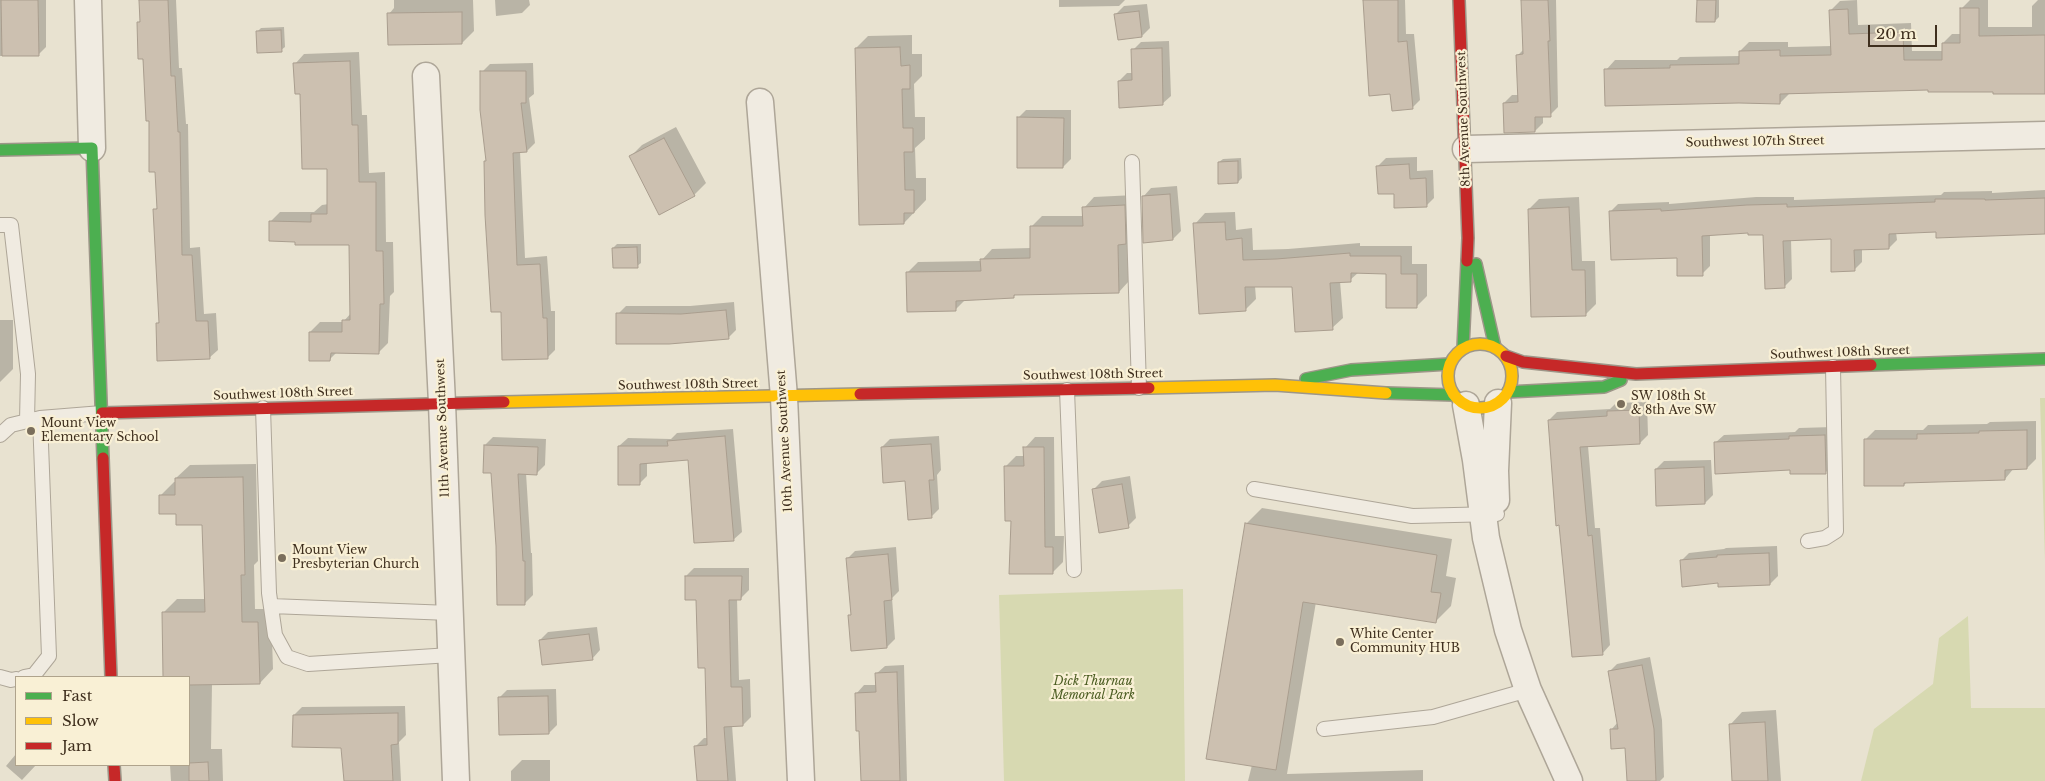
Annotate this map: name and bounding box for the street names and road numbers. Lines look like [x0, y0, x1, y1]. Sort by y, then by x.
street label: 8th Avenue Southwest [1454, 51, 1474, 187]
street label: Southwest 107th Street [1685, 134, 1825, 150]
street label: Southwest 108th Street [1770, 343, 1910, 363]
street label: 11th Avenue Southwest [433, 358, 453, 498]
street label: Southwest 108th Street [1023, 367, 1163, 383]
street label: 10th Avenue Southwest [774, 370, 796, 512]
street label: Southwest 108th Street [618, 377, 758, 393]
street label: Southwest 108th Street [213, 384, 353, 404]

